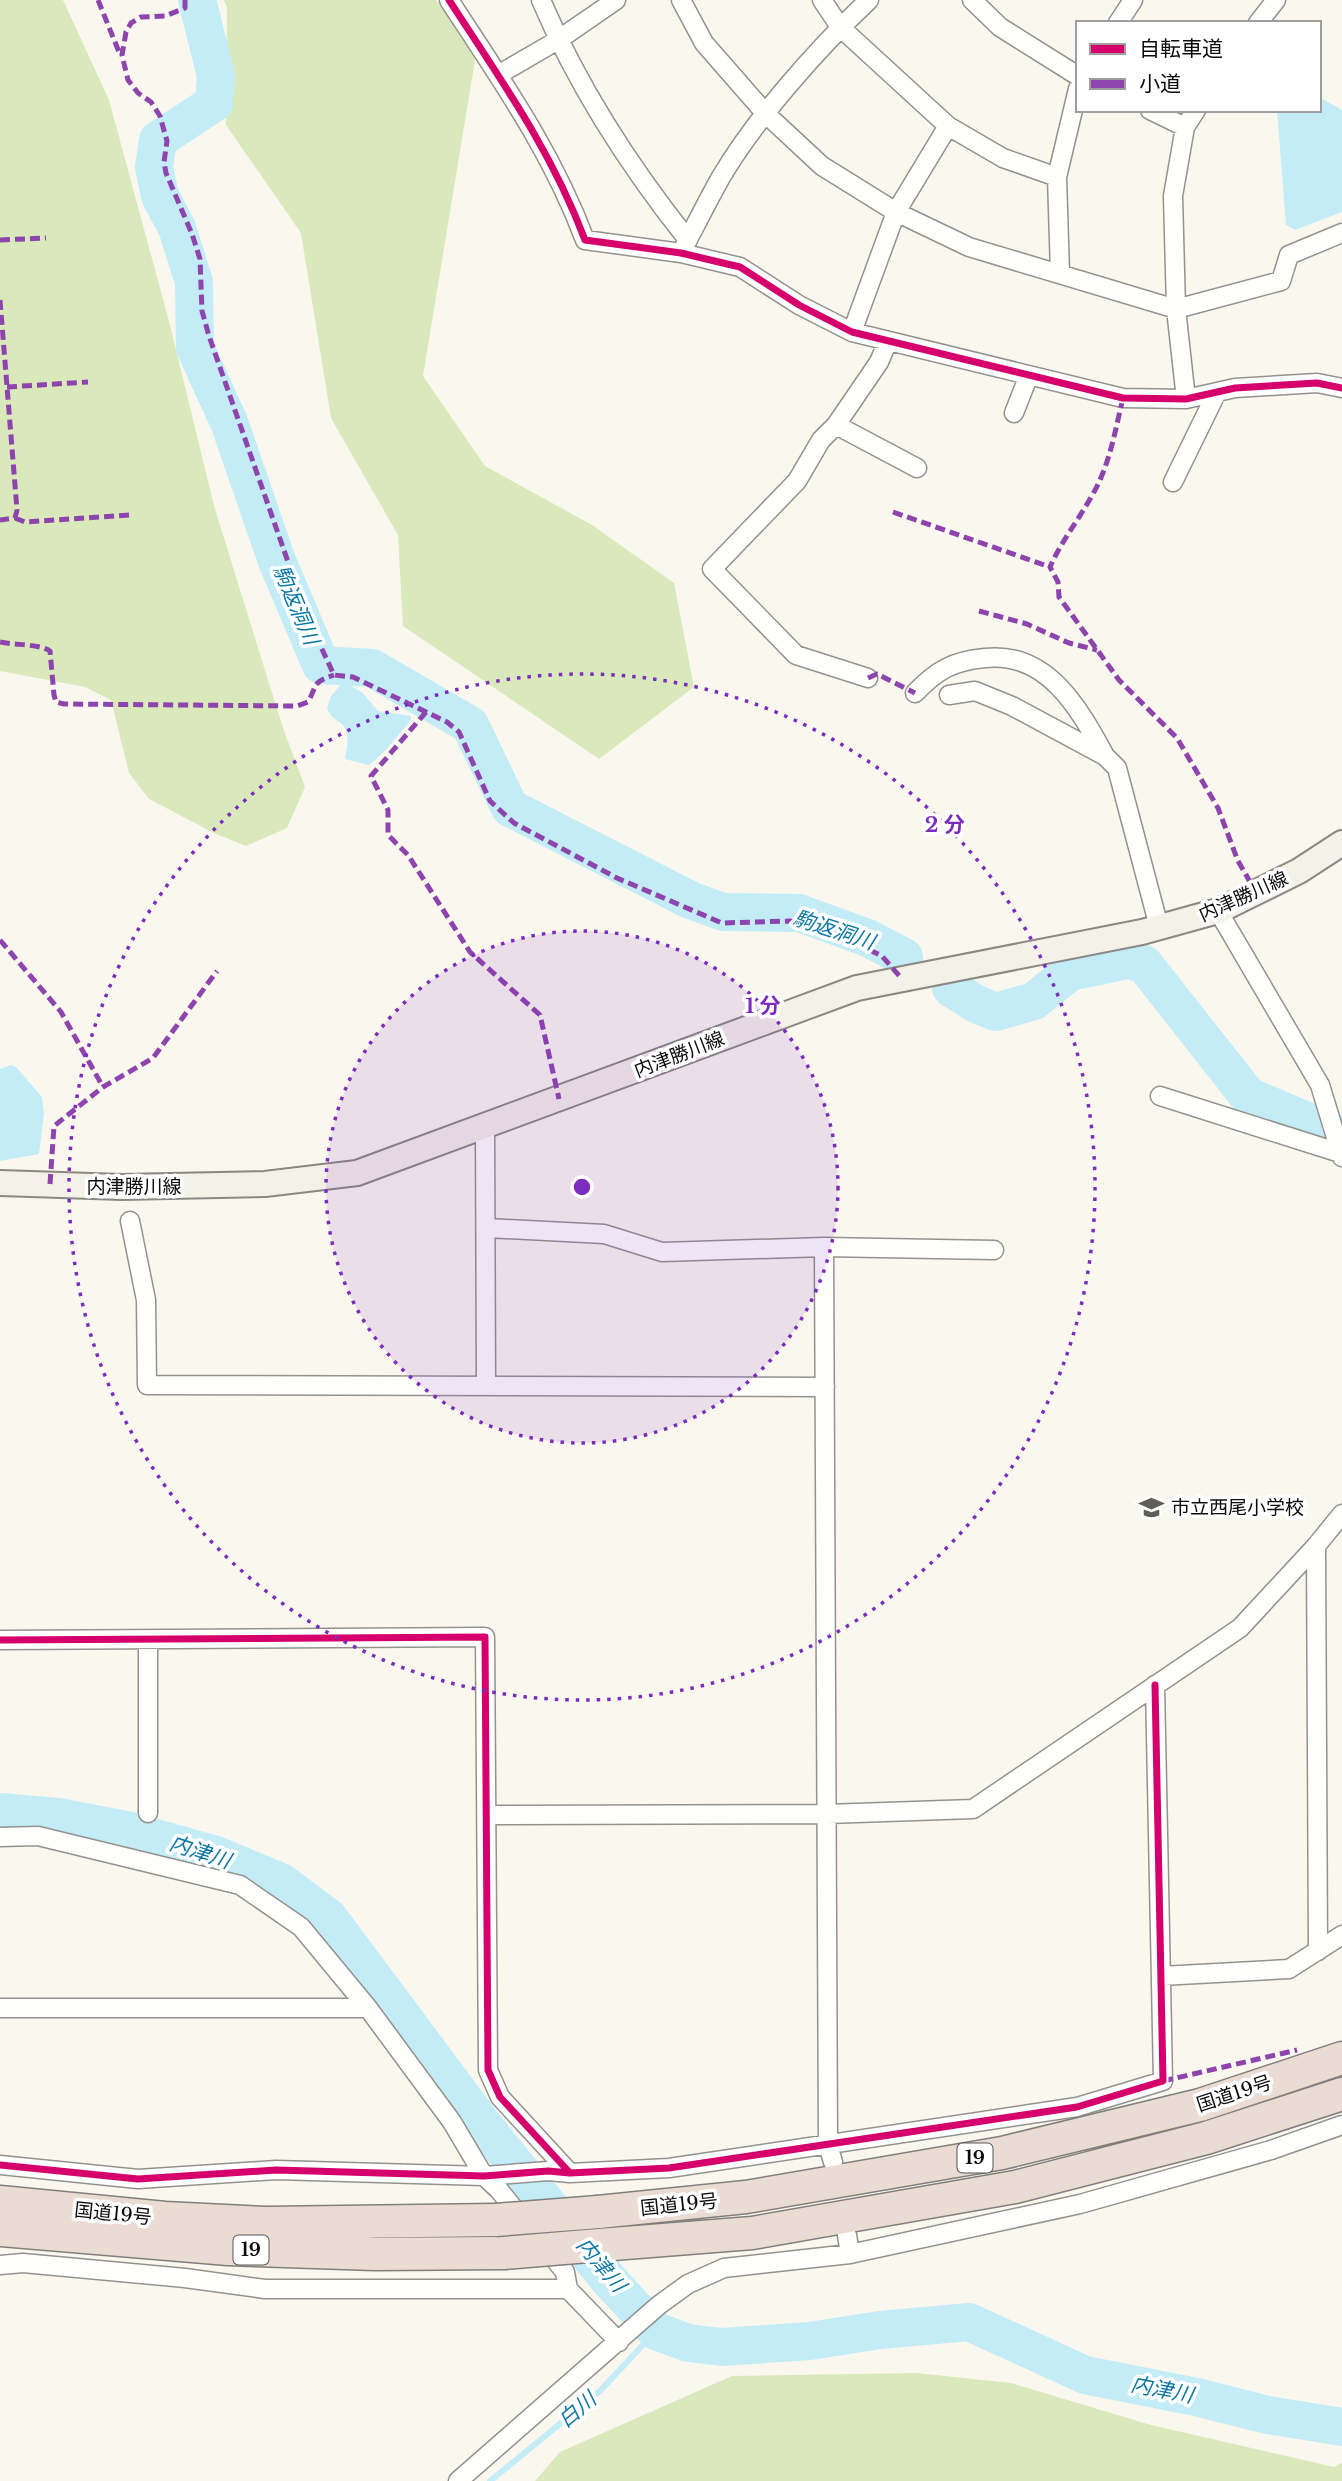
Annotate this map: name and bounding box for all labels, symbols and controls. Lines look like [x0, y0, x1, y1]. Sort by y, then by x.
legend [1076, 21, 1321, 112]
text: 自転車道 [1139, 36, 1223, 62]
text: 小道 [1139, 71, 1181, 97]
water label: 駒返洞川 [268, 561, 325, 651]
text: 2 分 [925, 812, 965, 838]
street label: 内津勝川線 [1195, 867, 1291, 926]
water label: 駒返洞川 [790, 905, 880, 956]
text: 1 分 [745, 993, 781, 1019]
street label: 内津勝川線 [631, 1027, 728, 1082]
street label: 内津勝川線 [86, 1175, 182, 1198]
centre of rings [570, 1175, 594, 1199]
school or university icon: 市立西尾小学校 [1137, 1493, 1165, 1521]
place label: 市立西尾小学校 [1171, 1496, 1304, 1519]
water label: 内津川 [166, 1830, 236, 1875]
street label: 国道19号 [1194, 2071, 1275, 2116]
road number: 19 [958, 2144, 992, 2172]
street label: 国道19号 [639, 2189, 719, 2220]
street label: 国道19号 [73, 2198, 153, 2229]
water label: 内津川 [571, 2233, 632, 2299]
road number: 19 [233, 2236, 268, 2264]
water label: 内津川 [1129, 2371, 1197, 2409]
water label: 白川 [553, 2385, 603, 2433]

